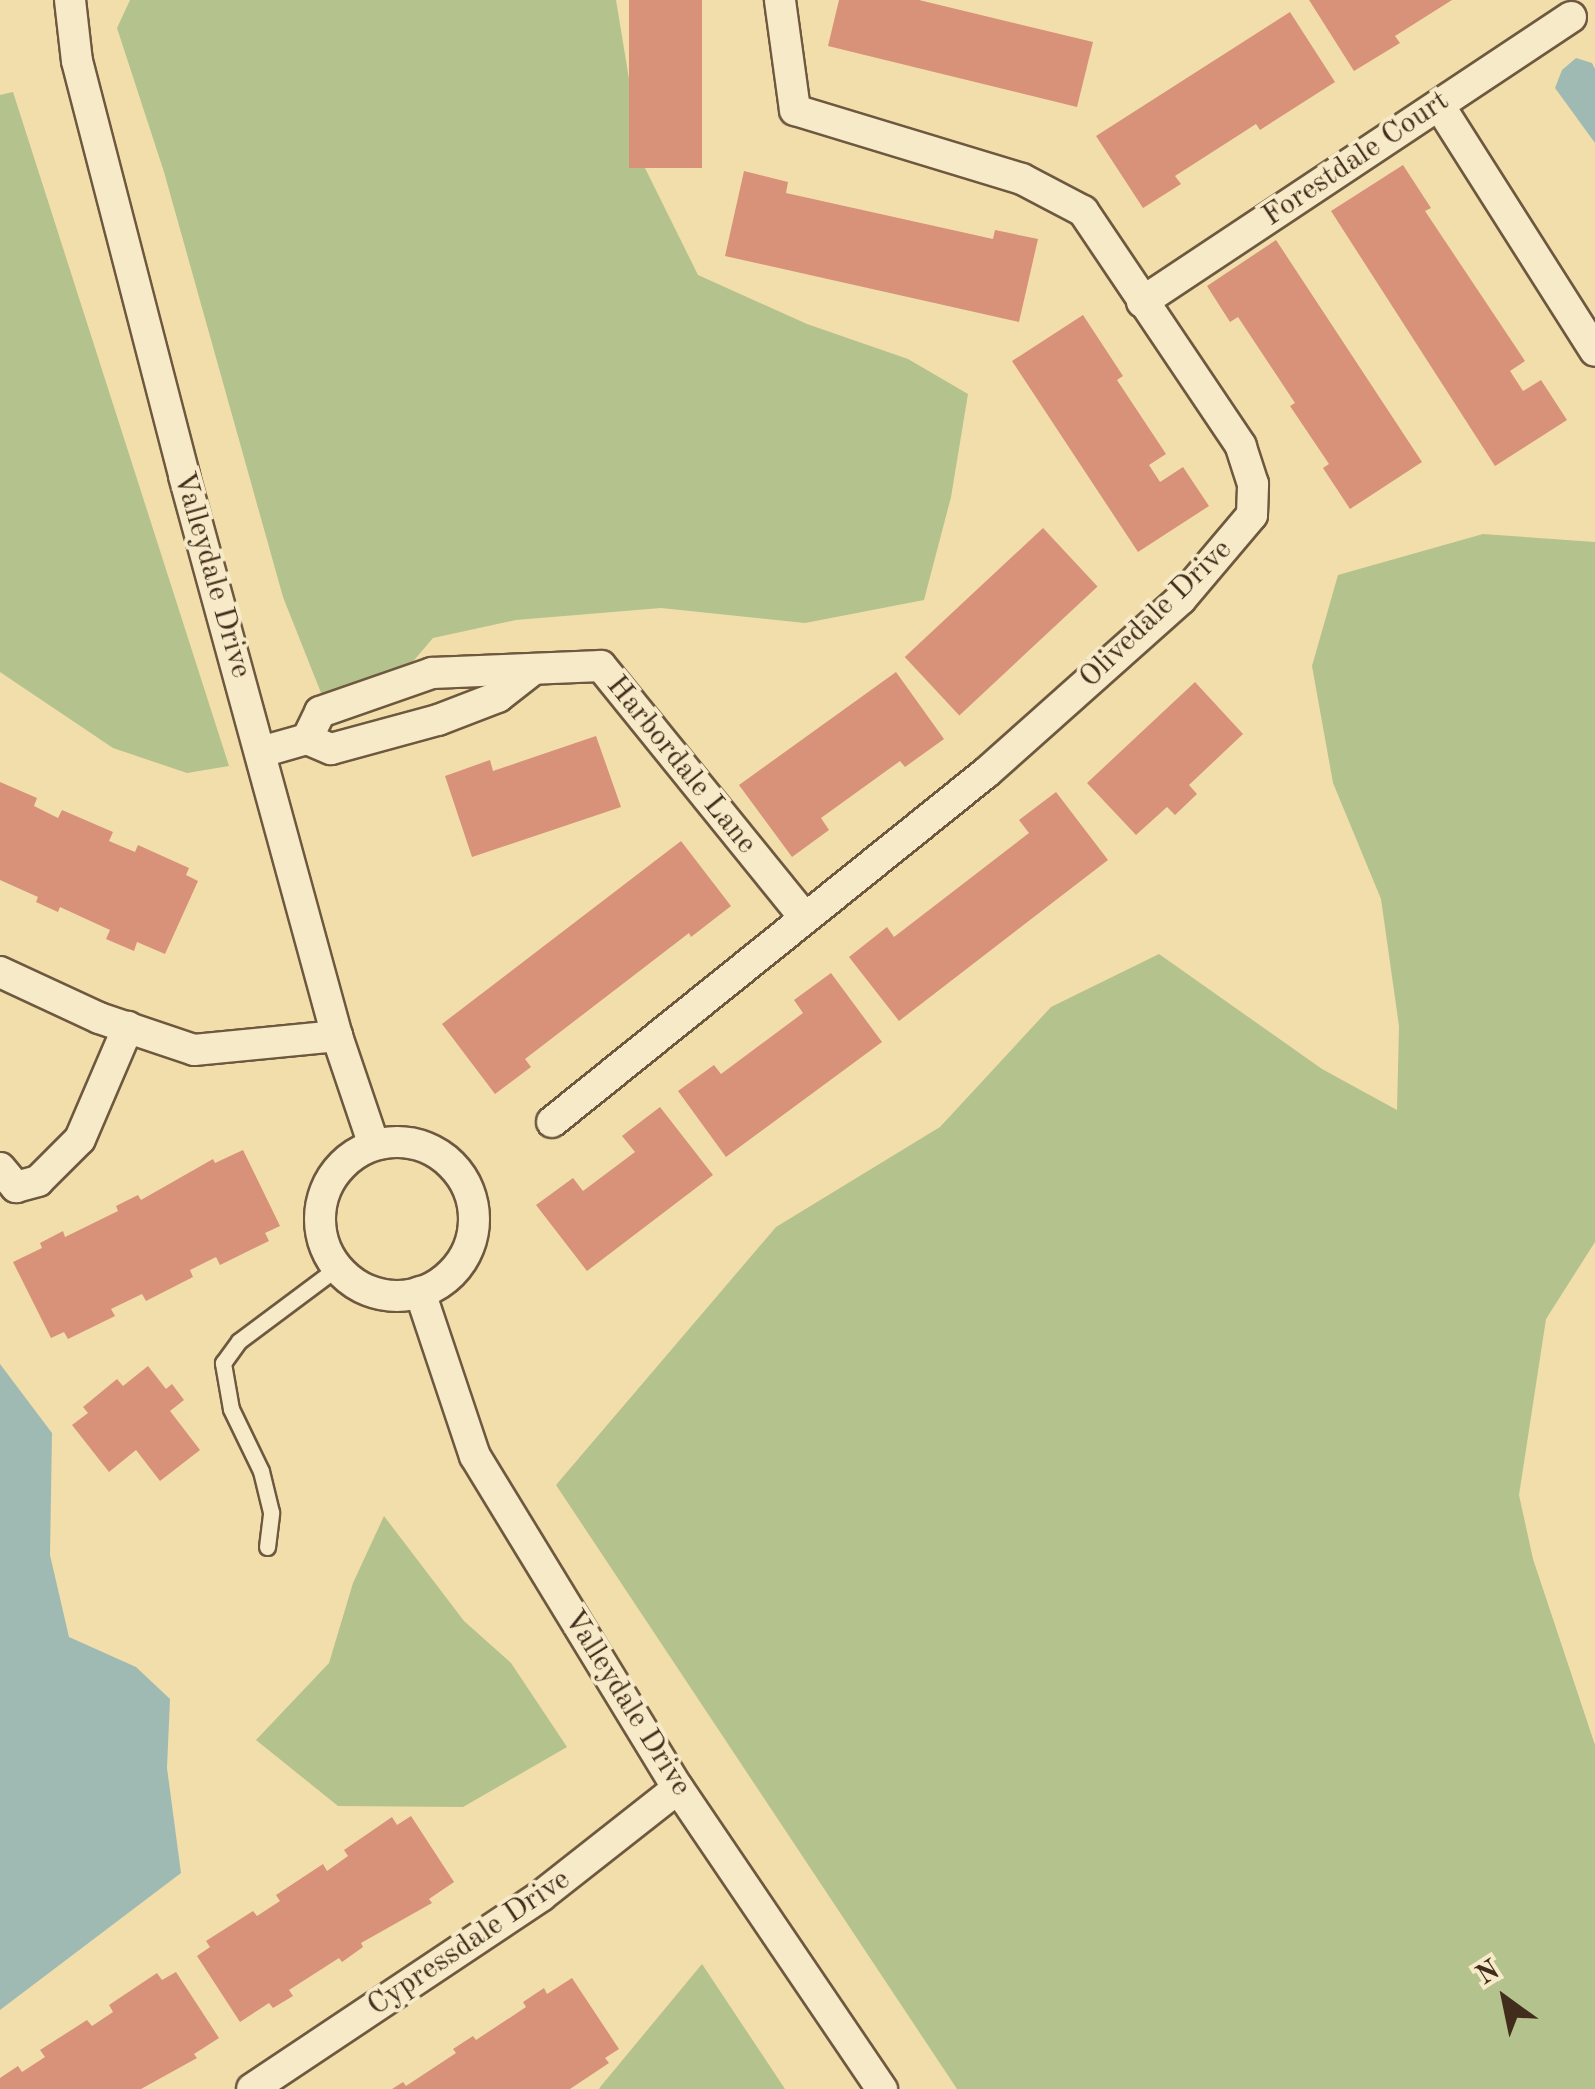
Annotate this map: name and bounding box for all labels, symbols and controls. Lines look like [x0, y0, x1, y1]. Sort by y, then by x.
street label: Forestdale Court [1256, 83, 1456, 235]
street label: Valleydale Drive [165, 468, 259, 682]
street label: Olivedale Drive [1072, 532, 1240, 696]
street label: Harbordale Lane [598, 669, 764, 861]
street label: Valleydale Drive [555, 1603, 699, 1803]
street label: Cypressdale Drive [361, 1862, 577, 2024]
north arrow [1455, 1949, 1555, 2049]
text: N [1472, 1956, 1505, 1991]

